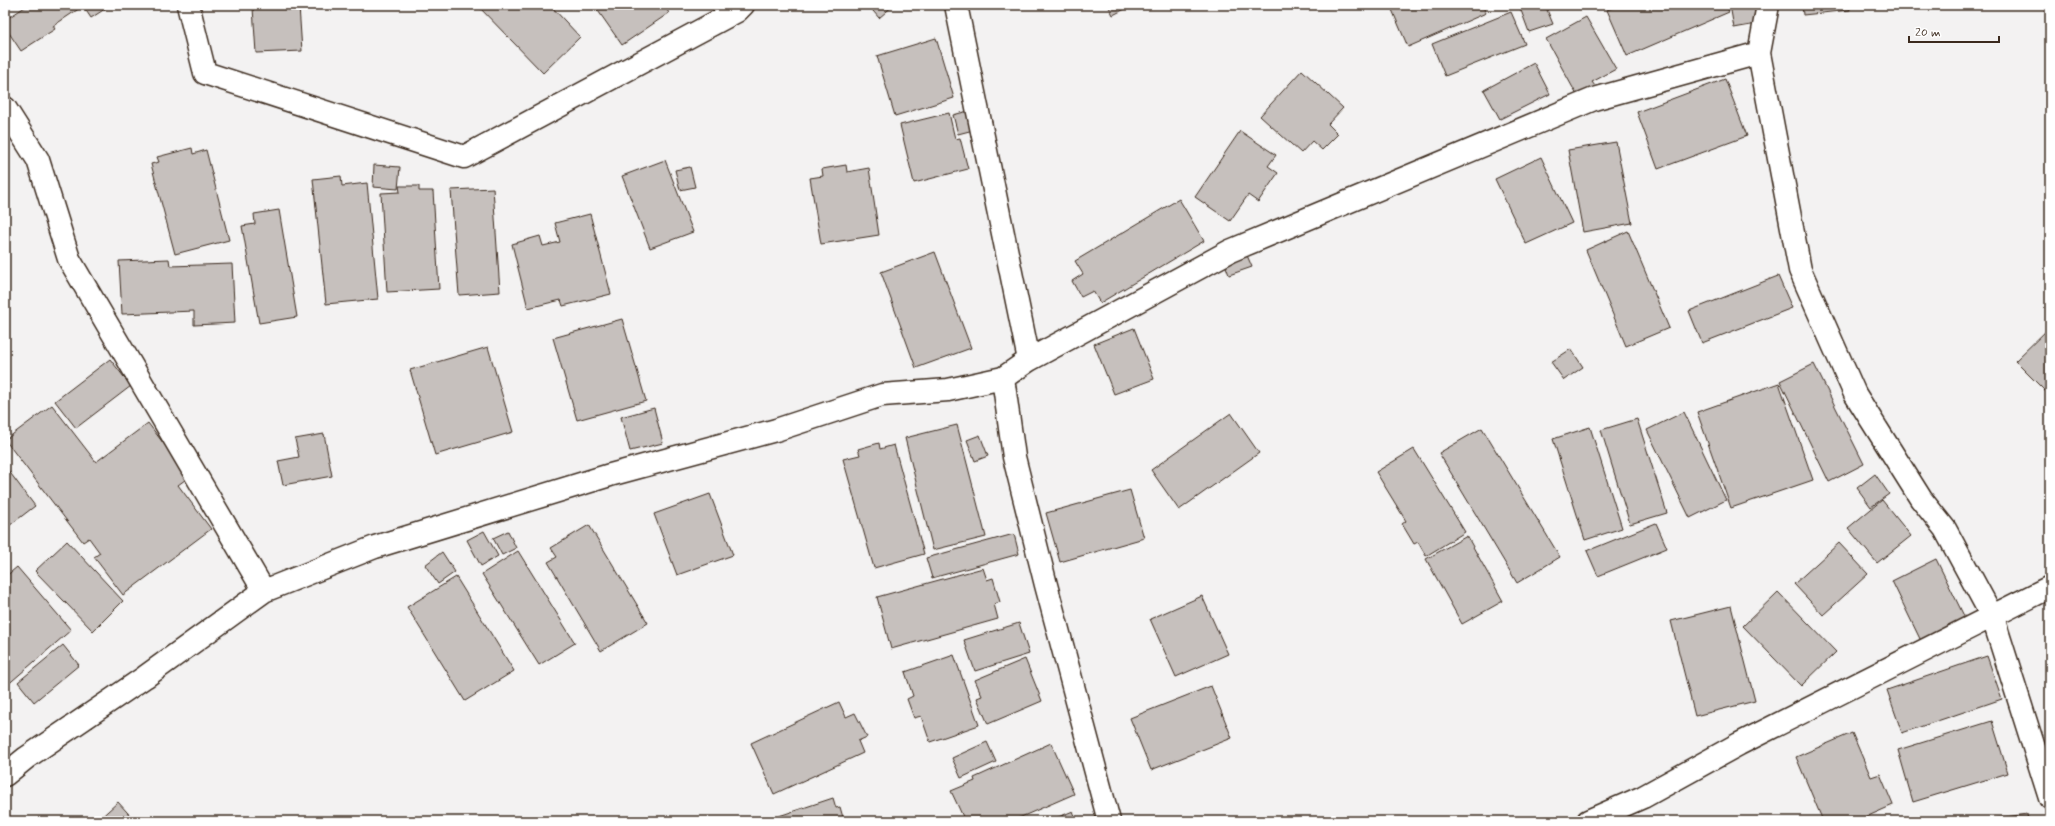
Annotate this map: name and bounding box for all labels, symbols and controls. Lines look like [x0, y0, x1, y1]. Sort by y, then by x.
scale bar [1909, 18, 1999, 44]
text: 20 m [1915, 25, 1941, 41]

